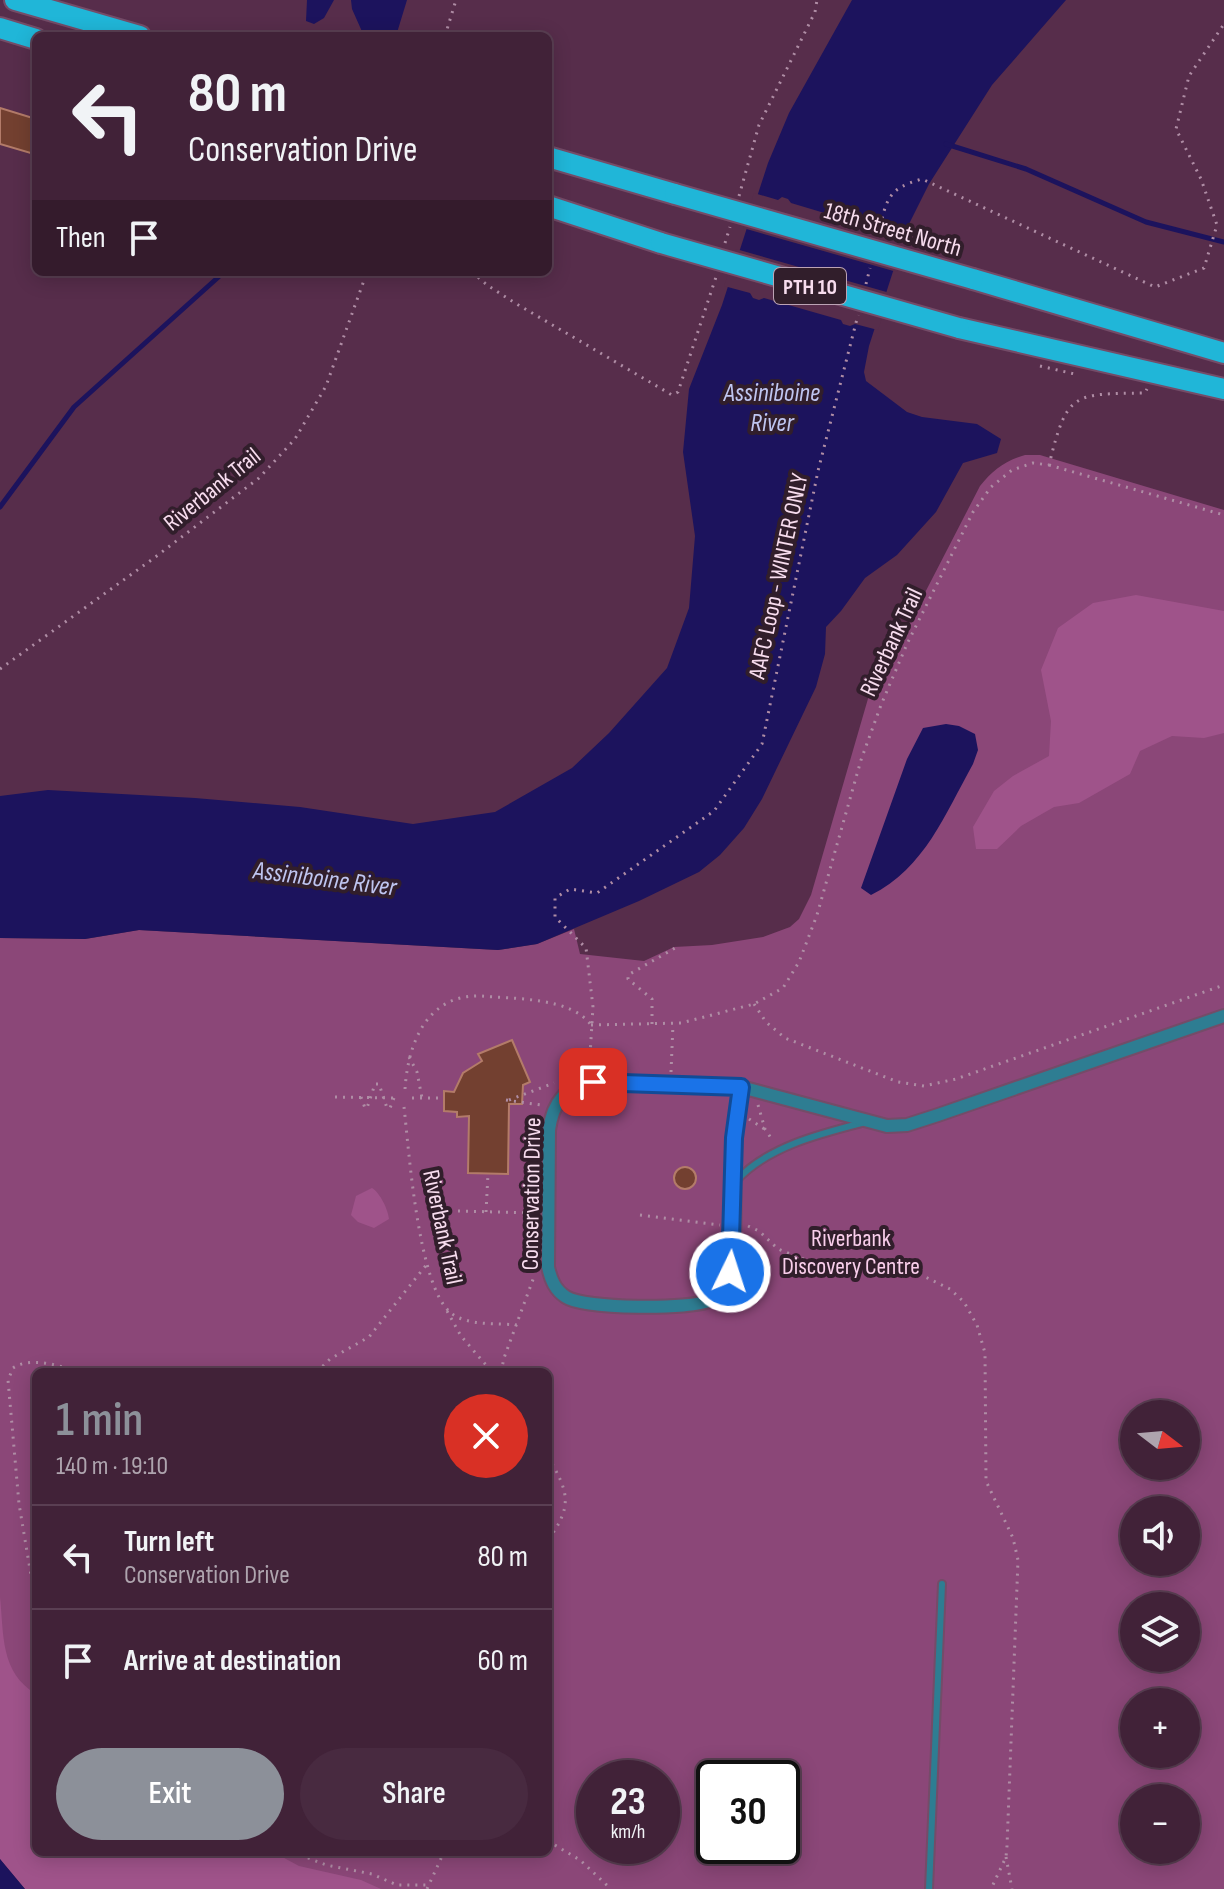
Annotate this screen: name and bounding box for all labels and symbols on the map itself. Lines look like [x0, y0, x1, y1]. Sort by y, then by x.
street label: 18th Street North [821, 196, 965, 263]
road number: PTH 10 [774, 268, 846, 304]
water label: Assiniboine River [723, 378, 820, 439]
street label: Riverbank Trail [158, 442, 267, 537]
street label: AAFC Loop - WINTER ONLY [742, 471, 814, 682]
street label: Riverbank Trail [854, 583, 929, 701]
water label: Assiniboine River [251, 855, 400, 904]
pin [559, 1048, 627, 1116]
street label: Conservation Drive [516, 1117, 547, 1271]
street label: Riverbank Trail [416, 1167, 469, 1287]
park label: Riverbank Discovery Centre [782, 1224, 920, 1281]
position arrow [688, 1230, 772, 1314]
north arrow [1120, 1400, 1200, 1480]
speed limit sign: 30 [696, 1760, 800, 1864]

